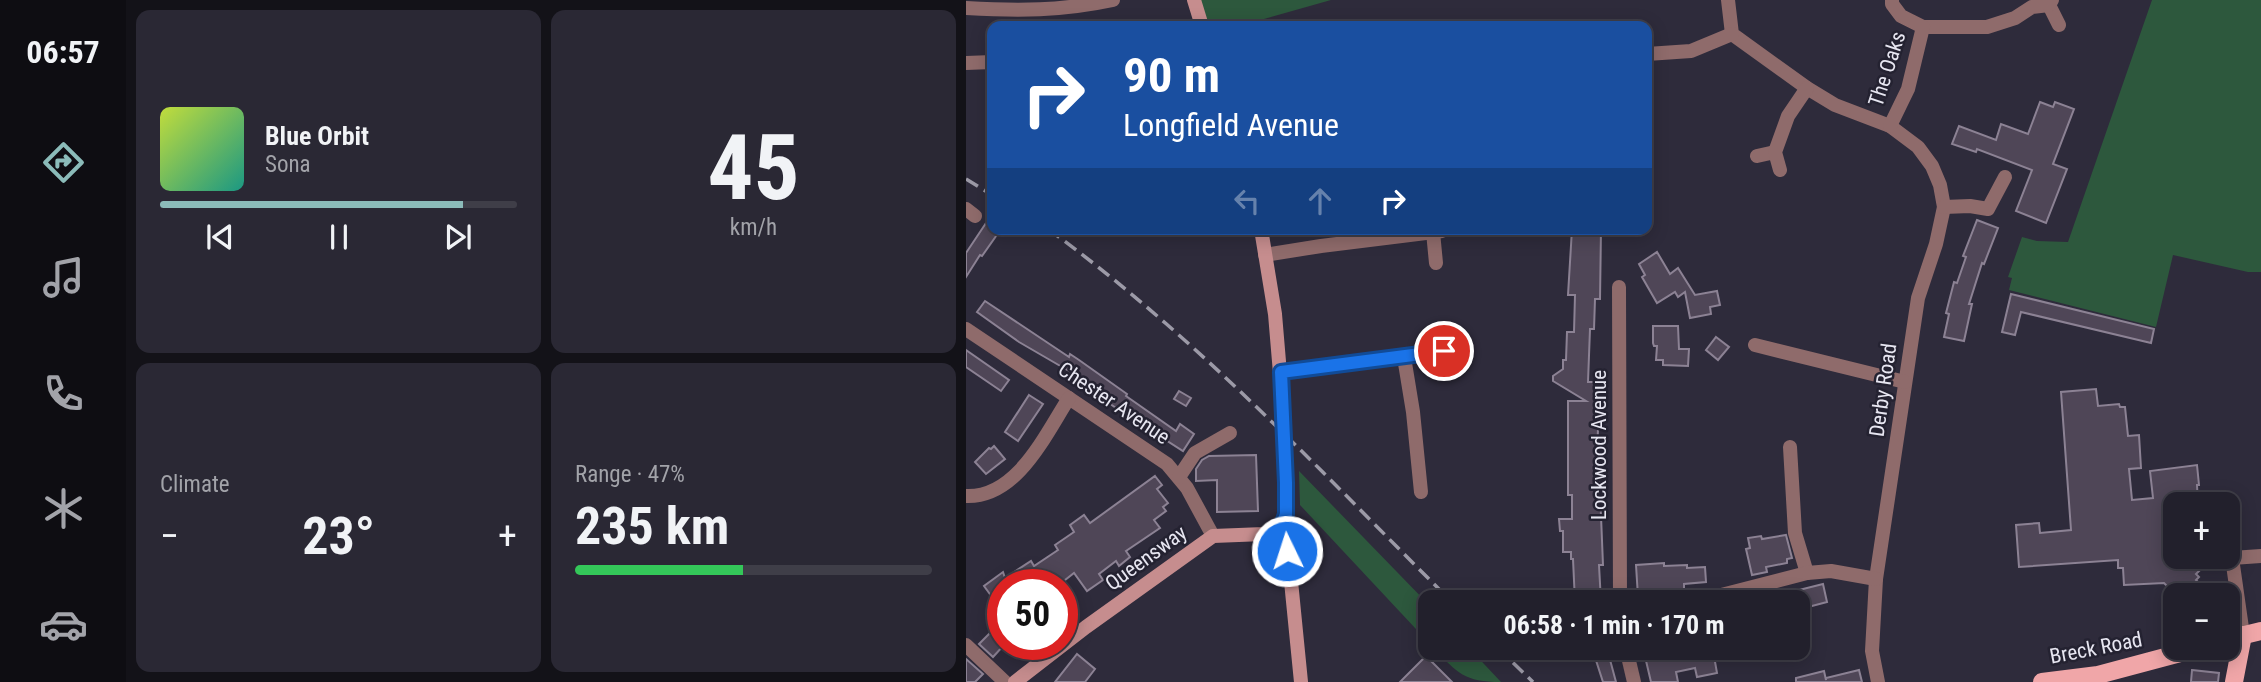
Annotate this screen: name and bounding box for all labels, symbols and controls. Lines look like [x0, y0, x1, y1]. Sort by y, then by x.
street label: The Oaks [1864, 28, 1910, 110]
text: 06:57 [26, 33, 100, 71]
text: 90 m [1123, 47, 1220, 104]
icon: right [1008, 49, 1099, 140]
text: Longfield Avenue [1123, 106, 1339, 144]
text: 45 [708, 115, 799, 221]
text: Blue Orbit [265, 121, 369, 151]
icon: directions [39, 138, 88, 187]
text: Sona [265, 151, 311, 178]
icon: left [1228, 182, 1266, 220]
icon: ahead [1301, 182, 1339, 220]
icon: right [1374, 182, 1412, 220]
text: km/h [730, 214, 777, 241]
icon: previous [201, 218, 239, 256]
icon: pause [320, 218, 358, 256]
icon: next [439, 218, 477, 256]
icon: music [39, 253, 88, 302]
pin [1414, 321, 1474, 381]
icon: arrive [1425, 332, 1463, 370]
street label: Derby Road [1865, 342, 1901, 438]
street label: Chester Avenue [1054, 357, 1174, 449]
icon: phone [39, 369, 88, 418]
street label: Lockwood Avenue [1587, 370, 1611, 520]
text: Range · 47% [575, 461, 685, 488]
text: Climate [160, 471, 230, 498]
icon: climate [39, 484, 88, 533]
map controls [2163, 492, 2240, 660]
button: + [2163, 492, 2240, 569]
text: 235 km [575, 496, 729, 557]
text: 23° [302, 506, 375, 567]
text: − [160, 514, 179, 558]
text: + [498, 514, 517, 558]
position arrow [1250, 514, 1324, 588]
street label: Queensway [1101, 520, 1191, 595]
speed limit sign: 50 [987, 569, 1078, 660]
button: − [2163, 583, 2240, 660]
icon: car [39, 600, 88, 649]
text: 06:58 · 1 min · 170 m [1504, 610, 1724, 640]
street label: Breck Road [2048, 627, 2144, 669]

